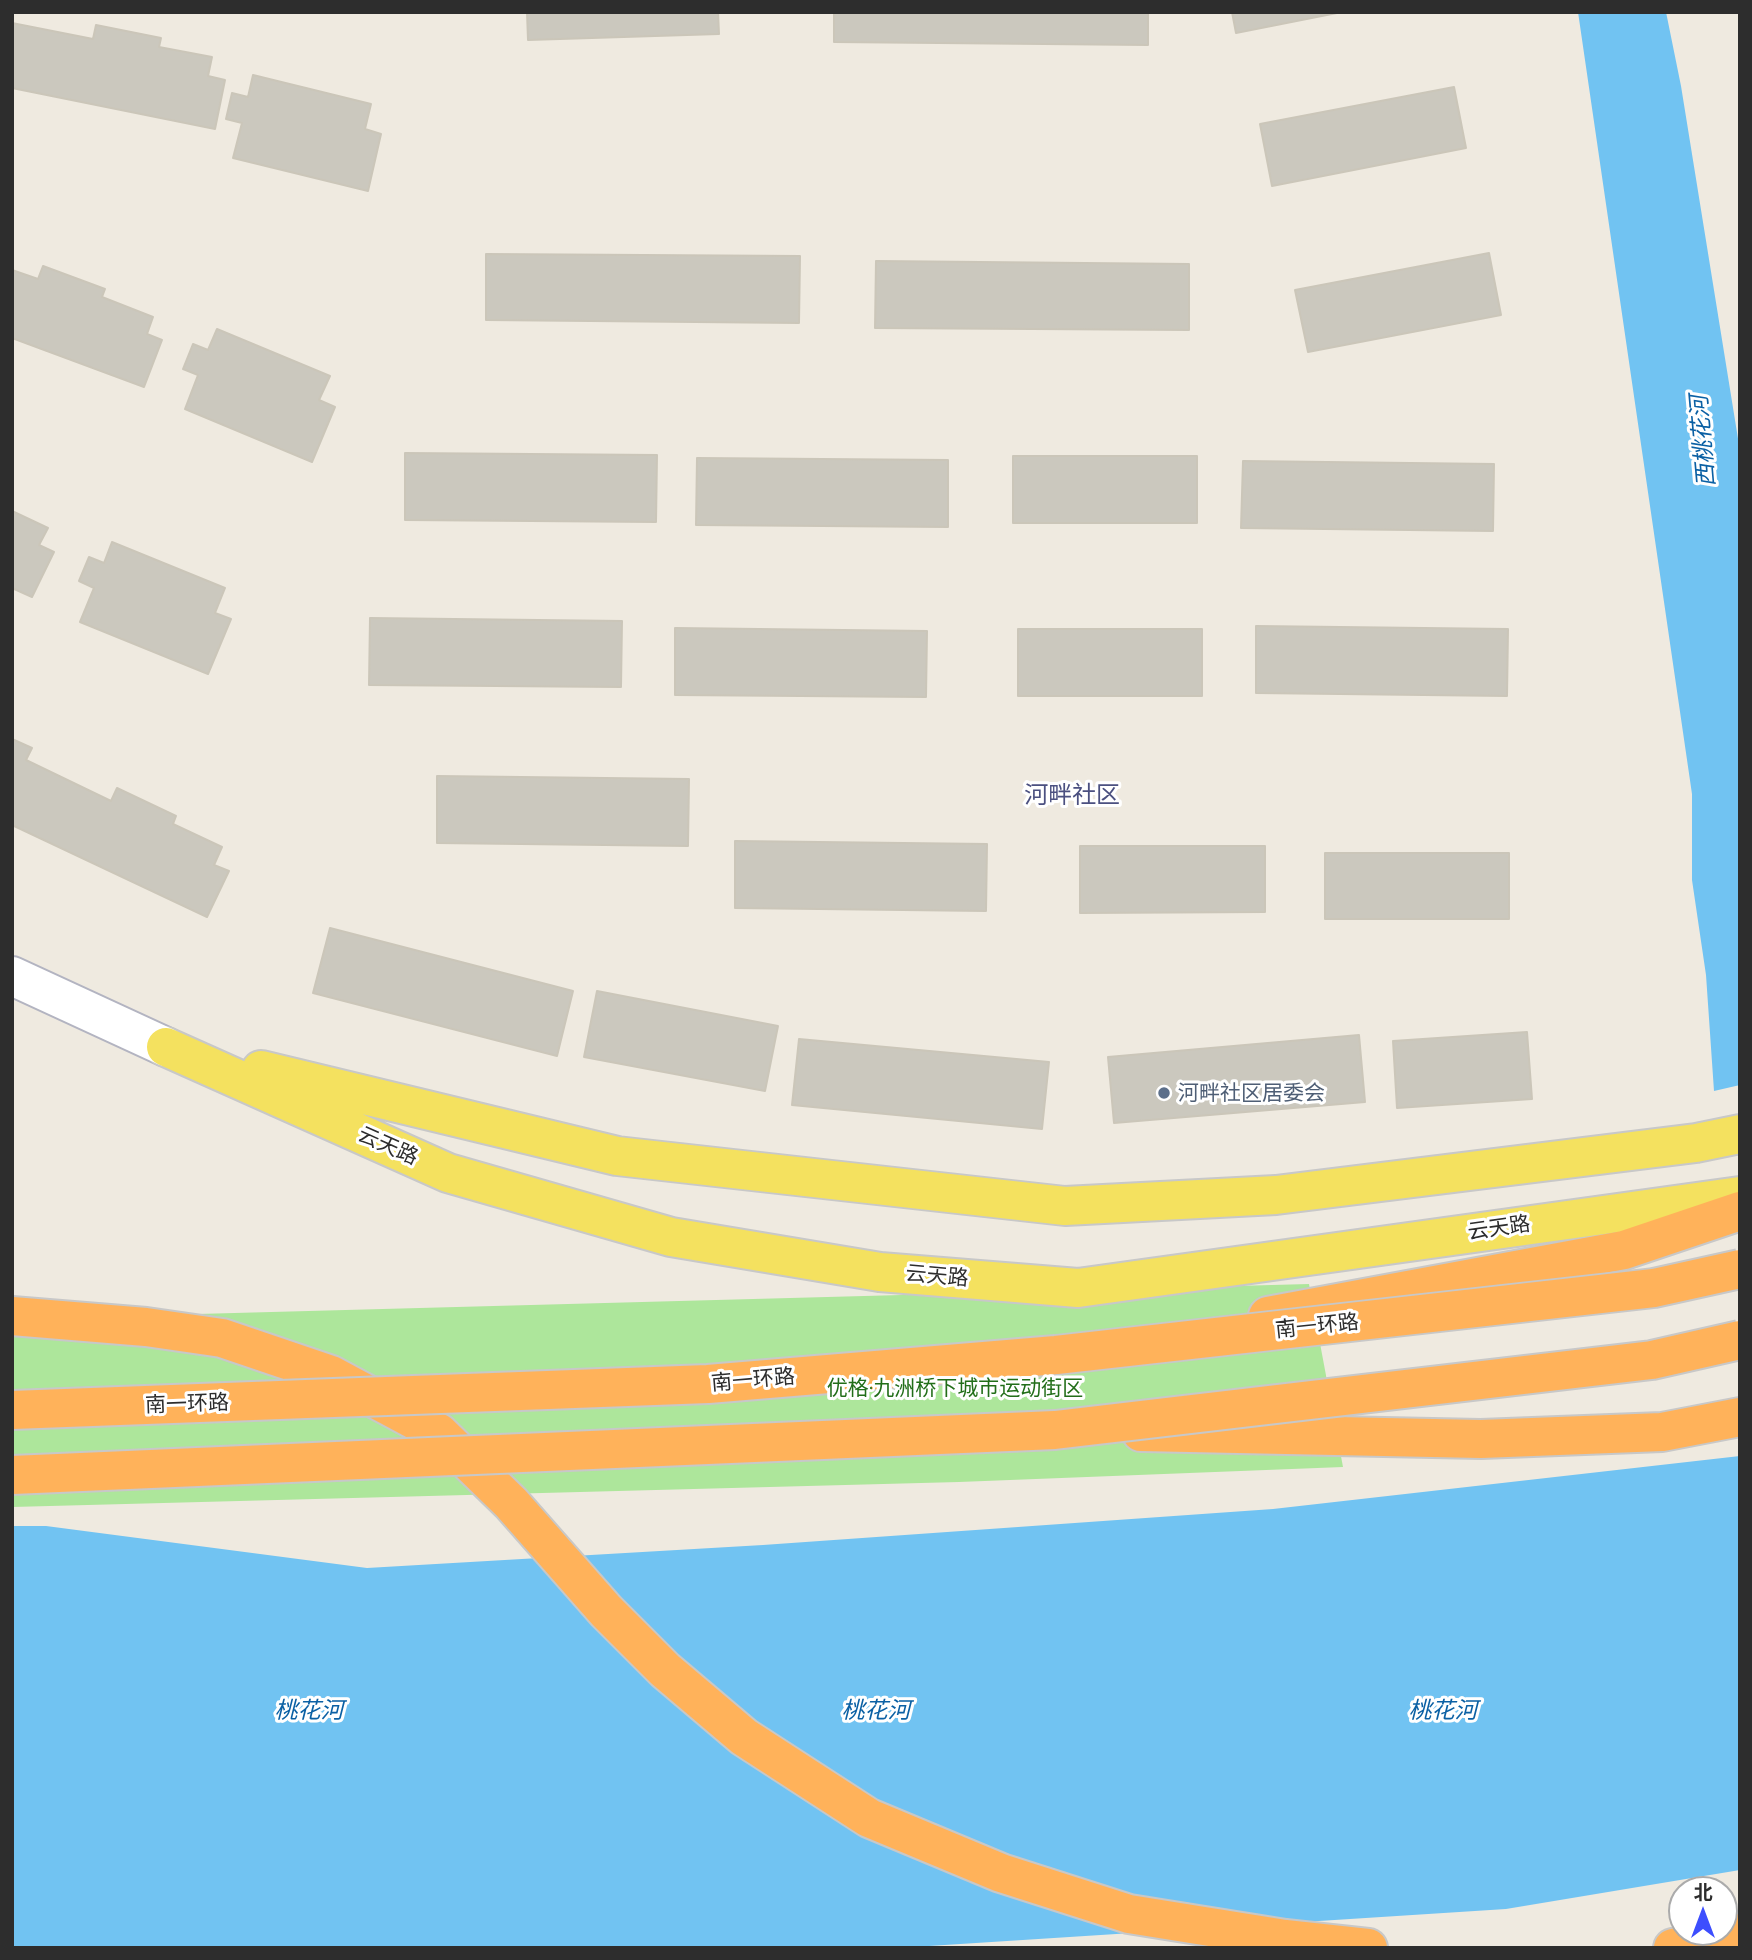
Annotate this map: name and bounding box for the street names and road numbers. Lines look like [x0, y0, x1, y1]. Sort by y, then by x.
street label: 云天路 [354, 1122, 422, 1170]
street label: 云天路 [1466, 1211, 1532, 1245]
street label: 云天路 [905, 1261, 969, 1291]
street label: 南一环路 [1274, 1309, 1360, 1343]
street label: 南一环路 [710, 1364, 796, 1396]
street label: 南一环路 [145, 1390, 229, 1418]

